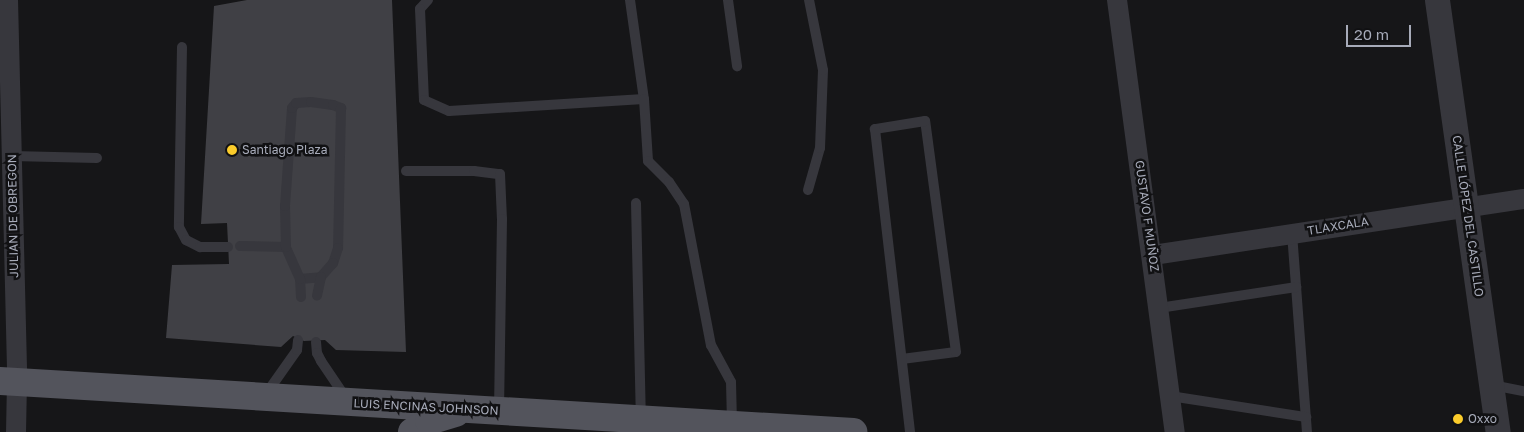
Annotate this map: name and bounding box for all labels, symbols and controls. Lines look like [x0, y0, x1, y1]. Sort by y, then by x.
scale bar [1349, 15, 1414, 47]
text: 20 m [1354, 25, 1389, 43]
street label: CALLE LÓPEZ DEL CASTILLO [1450, 134, 1486, 298]
place label: Santiago Plaza [242, 143, 327, 157]
marker: Santiago Plaza [226, 144, 238, 156]
street label: JULIAN DE OBREGON [5, 154, 21, 278]
street label: GUSTAVO F MUÑOZ [1132, 159, 1162, 273]
street label: TLAXCALA [1306, 214, 1370, 238]
street label: LUIS ENCINAS JOHNSON [353, 396, 499, 418]
place label: Oxxo [1468, 412, 1497, 426]
marker: Oxxo [1452, 413, 1464, 425]

